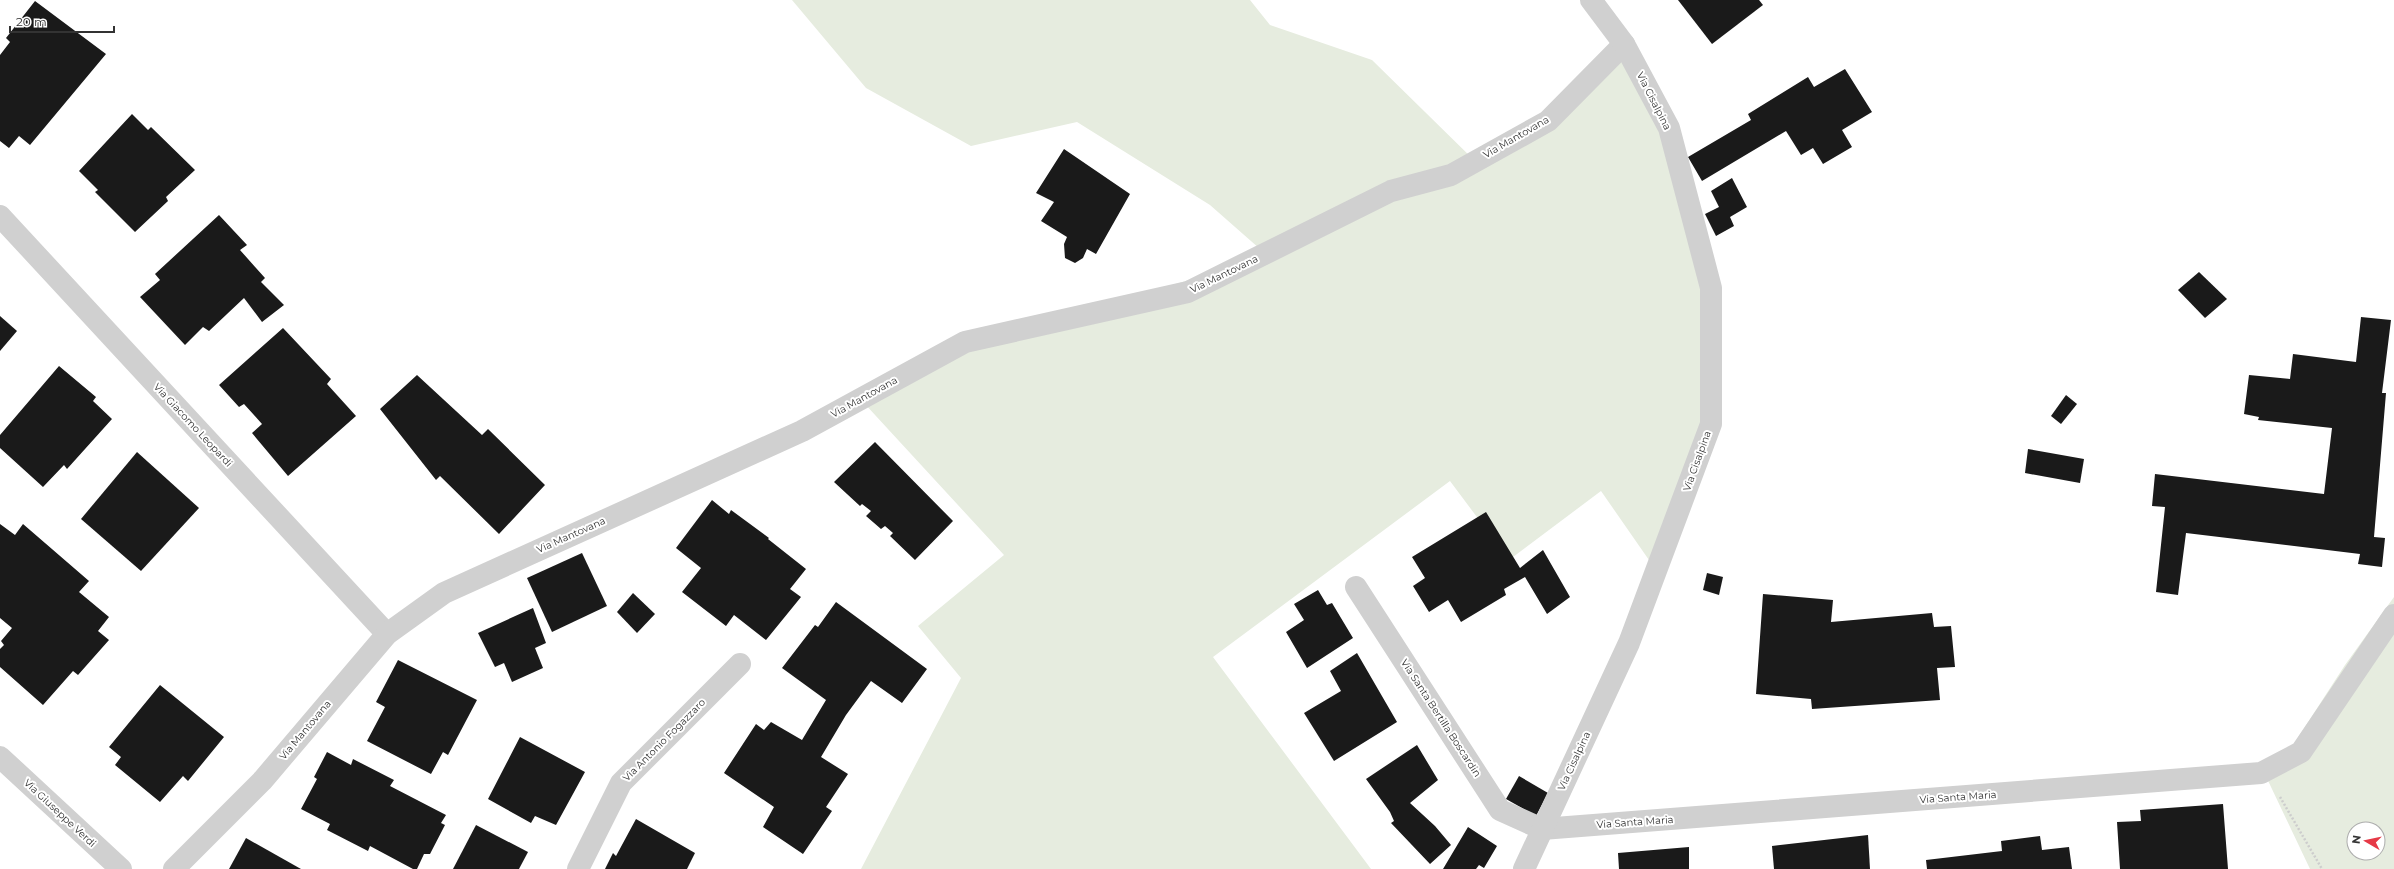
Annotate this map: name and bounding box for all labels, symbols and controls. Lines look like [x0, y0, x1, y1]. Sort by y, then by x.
scale bar [10, 8, 114, 34]
text: 20 m [16, 14, 47, 29]
street label: Via Cisalpina [1634, 70, 1674, 132]
street label: Via Mantovana [1481, 113, 1551, 161]
street label: Via Mantovana [1188, 252, 1260, 296]
street label: Via Mantovana [828, 373, 900, 421]
street label: Via Giacomo Leopardi [151, 380, 235, 470]
street label: Via Cisalpina [1680, 429, 1714, 493]
street label: Via Mantovana [535, 514, 607, 556]
street label: Via Santa Bertilla Boscardin [1398, 657, 1484, 779]
street label: Via Antonio Fogazzaro [620, 696, 708, 784]
street label: Via Mantovana [276, 697, 334, 763]
street label: Via Cisalpina [1555, 730, 1593, 792]
street label: Via Giuseppe Verdi [21, 776, 99, 850]
street label: Via Santa Maria [1919, 788, 1997, 806]
street label: Via Santa Maria [1596, 813, 1674, 831]
north arrow [2346, 821, 2386, 861]
text: N [2349, 834, 2364, 845]

